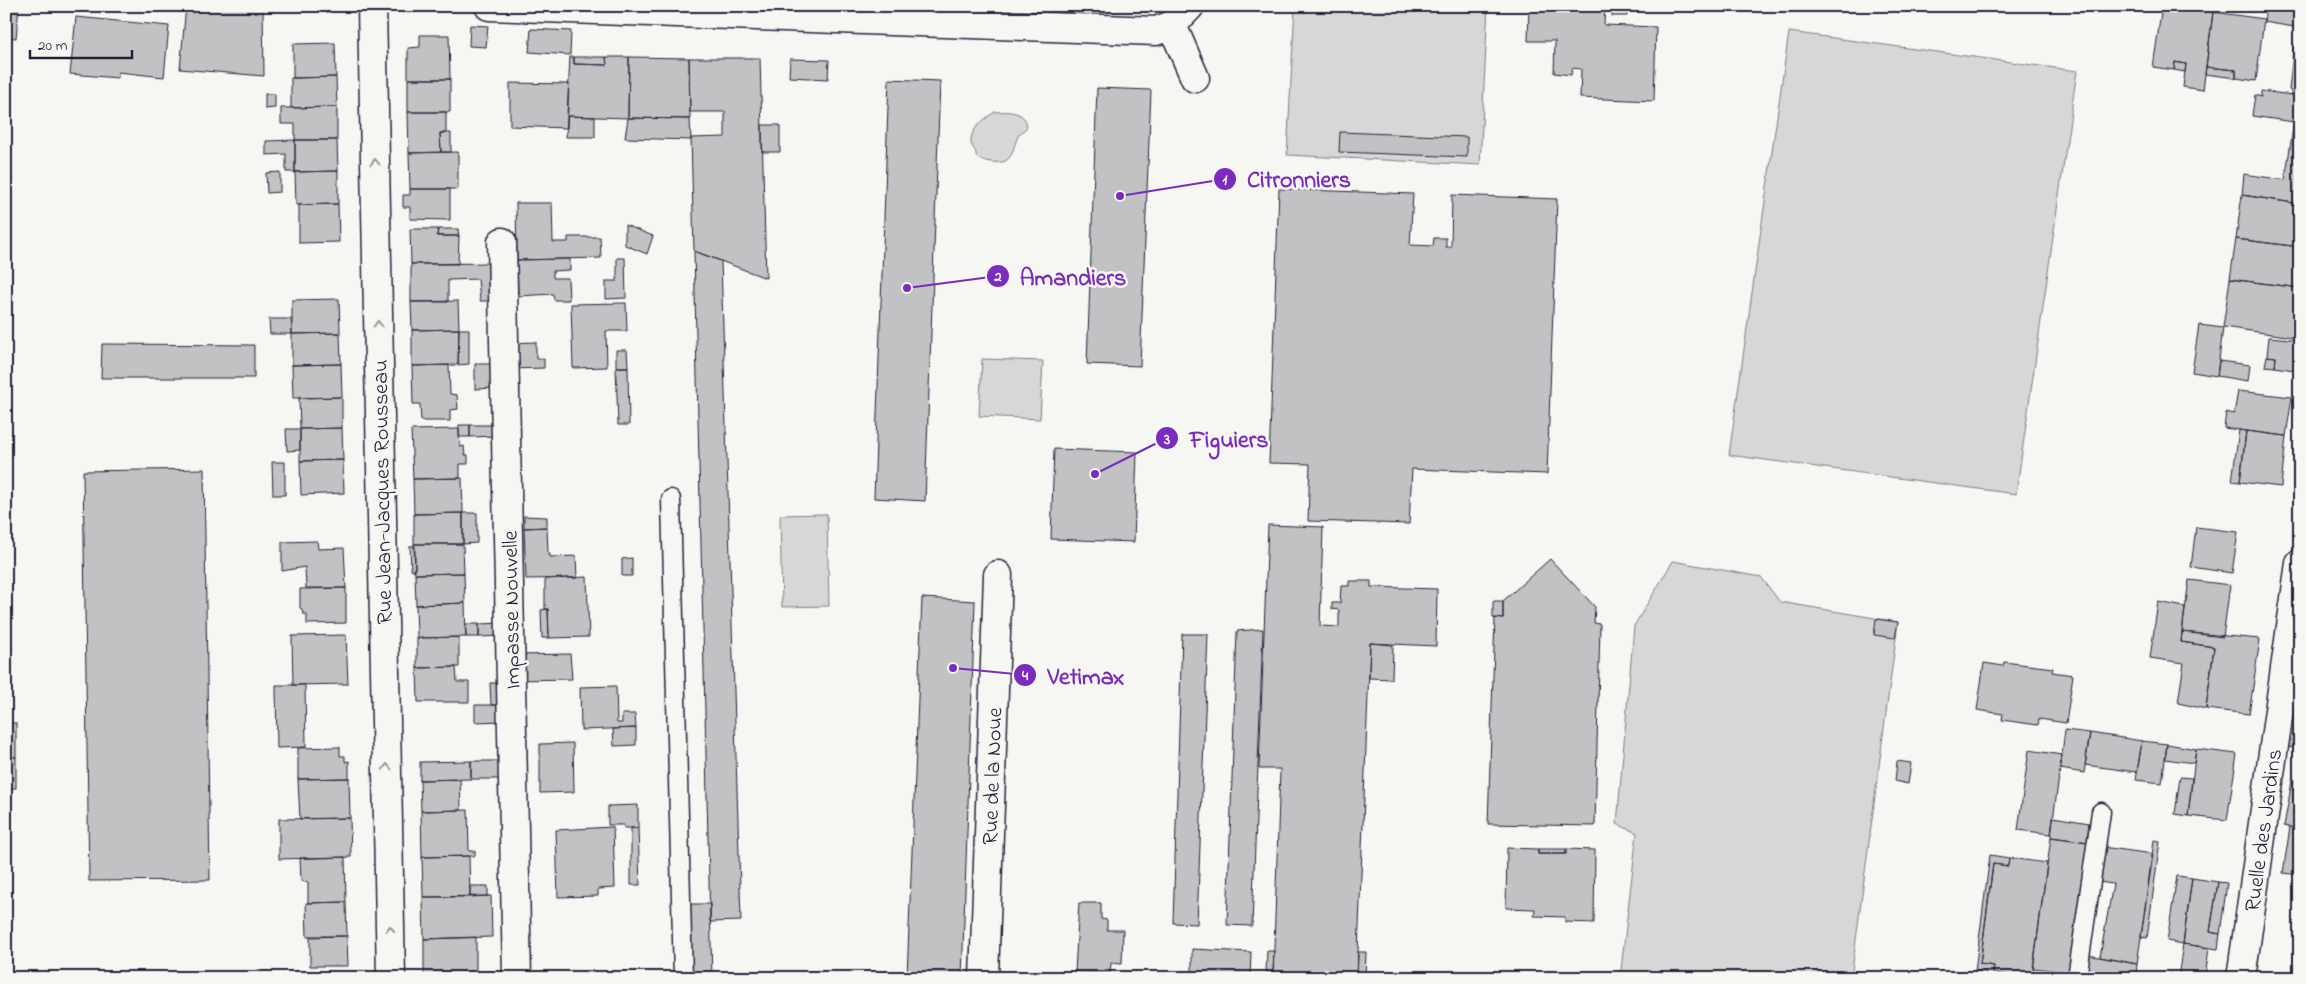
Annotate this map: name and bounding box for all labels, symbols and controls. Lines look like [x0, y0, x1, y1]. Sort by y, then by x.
scale bar [30, 28, 132, 60]
text: 20 m [38, 35, 68, 57]
one-way arrow [370, 157, 380, 165]
callout: Citronniers [1212, 160, 1361, 199]
text: Citronniers [1247, 164, 1351, 199]
text: 1 [1223, 169, 1228, 191]
callout: Amandiers [985, 257, 1137, 296]
text: Amandiers [1020, 262, 1126, 297]
text: 2 [993, 266, 1002, 288]
one-way arrow [373, 320, 383, 328]
street label: Rue Jean-Jacques Rousseau [366, 359, 402, 625]
callout: Figuiers [1154, 419, 1278, 458]
text: Figuiers [1188, 424, 1269, 460]
text: 3 [1163, 429, 1170, 451]
street label: Impasse Nouvelle [496, 530, 530, 690]
callout: Vetimax [1013, 656, 1134, 695]
text: Vetimax [1047, 661, 1125, 696]
text: 4 [1021, 665, 1029, 687]
street label: Rue de la Noue [976, 707, 1012, 845]
street label: Ruelle des Jardins [2238, 747, 2292, 914]
one-way arrow [381, 762, 392, 770]
one-way arrow [385, 925, 395, 932]

